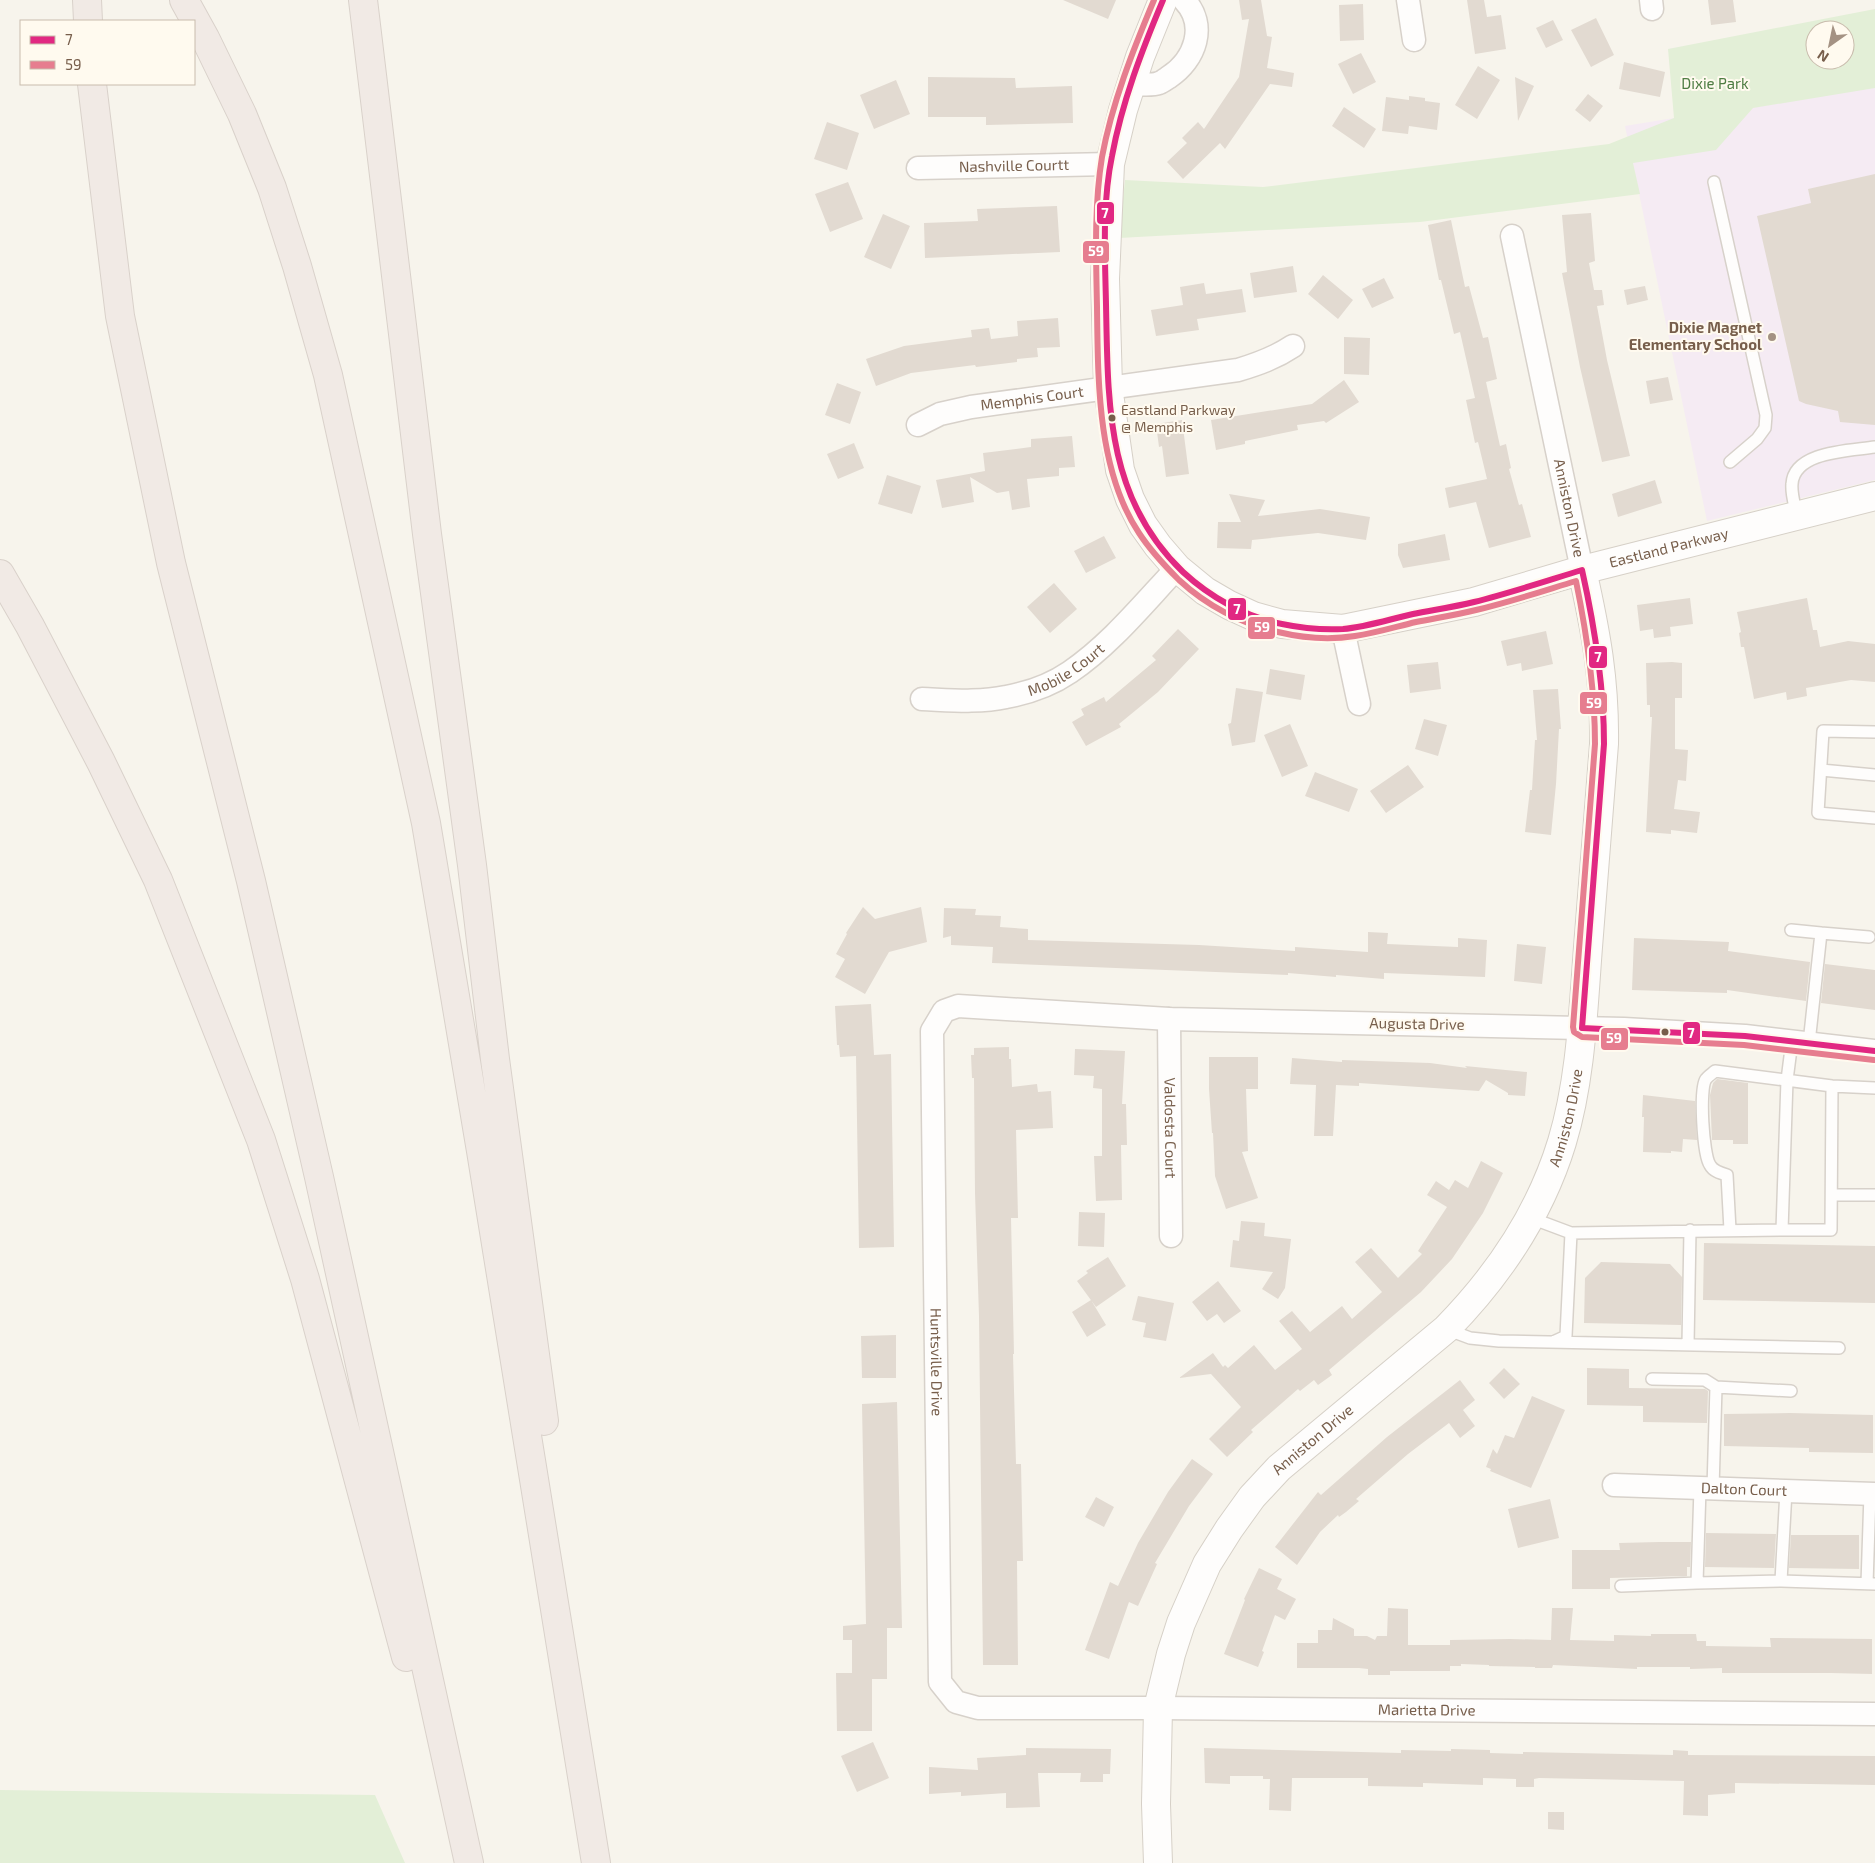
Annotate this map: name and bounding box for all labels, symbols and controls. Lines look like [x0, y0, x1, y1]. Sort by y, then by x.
legend [20, 20, 195, 85]
north arrow [1805, 20, 1855, 70]
text: 7 [65, 30, 73, 48]
text: N [1814, 46, 1832, 66]
text: 59 [65, 55, 82, 73]
park label: Dixie Park [1681, 74, 1749, 92]
street label: Nashville Courtt [959, 155, 1070, 175]
line badge: 7 [1096, 201, 1115, 225]
text: 7 [1101, 204, 1109, 221]
line badge: 59 [1082, 240, 1110, 264]
text: 59 [1088, 242, 1104, 259]
place label: Dixie Magnet Elementary School [1629, 318, 1762, 354]
marker: Dixie Magnet Elementary School [1766, 331, 1778, 343]
street label: Memphis Court [979, 381, 1085, 414]
place label: Eastland Parkway @ Memphis [1121, 401, 1236, 435]
marker: Eastland Parkway @ Memphis [1107, 413, 1117, 423]
street label: Anniston Drive [1551, 457, 1589, 559]
street label: Eastland Parkway [1607, 523, 1730, 571]
line badge: 7 [1227, 597, 1247, 621]
text: 7 [1233, 600, 1241, 617]
line badge: 59 [1247, 616, 1276, 640]
text: 59 [1254, 618, 1270, 635]
street label: Mobile Court [1025, 639, 1108, 699]
line badge: 7 [1588, 645, 1608, 669]
text: 7 [1594, 648, 1602, 665]
line badge: 59 [1579, 691, 1608, 715]
text: 59 [1586, 694, 1602, 711]
street label: Augusta Drive [1369, 1013, 1465, 1033]
line badge: 7 [1682, 1021, 1701, 1045]
text: 7 [1687, 1024, 1695, 1041]
line badge: 59 [1600, 1027, 1629, 1051]
unlabelled marker [1660, 1027, 1670, 1037]
text: 59 [1606, 1029, 1622, 1046]
street label: Anniston Drive [1544, 1068, 1585, 1169]
street label: Valdosta Court [1162, 1077, 1180, 1179]
street label: Huntsville Drive [927, 1308, 947, 1416]
street label: Anniston Drive [1268, 1400, 1356, 1478]
street label: Dalton Court [1701, 1478, 1788, 1499]
street label: Marietta Drive [1378, 1700, 1476, 1719]

